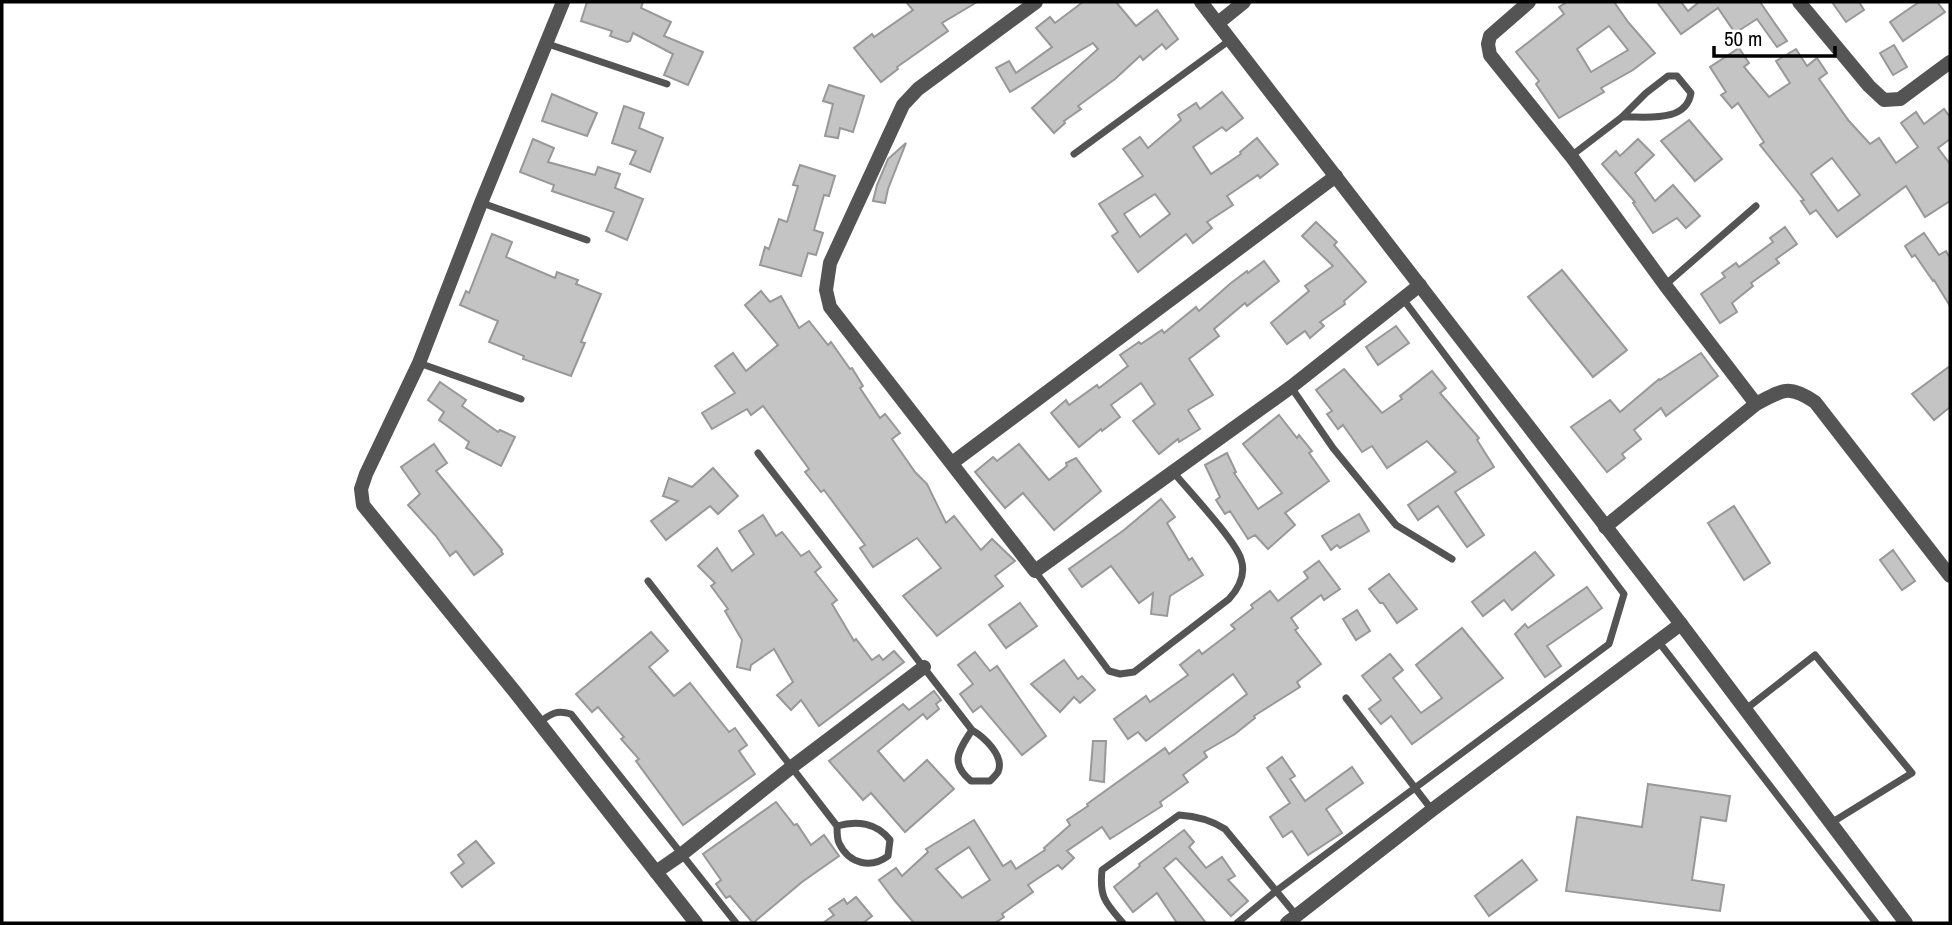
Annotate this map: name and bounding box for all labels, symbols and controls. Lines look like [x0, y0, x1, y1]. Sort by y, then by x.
scale bar [1714, 14, 1835, 58]
text: 50 m [1724, 24, 1762, 53]

